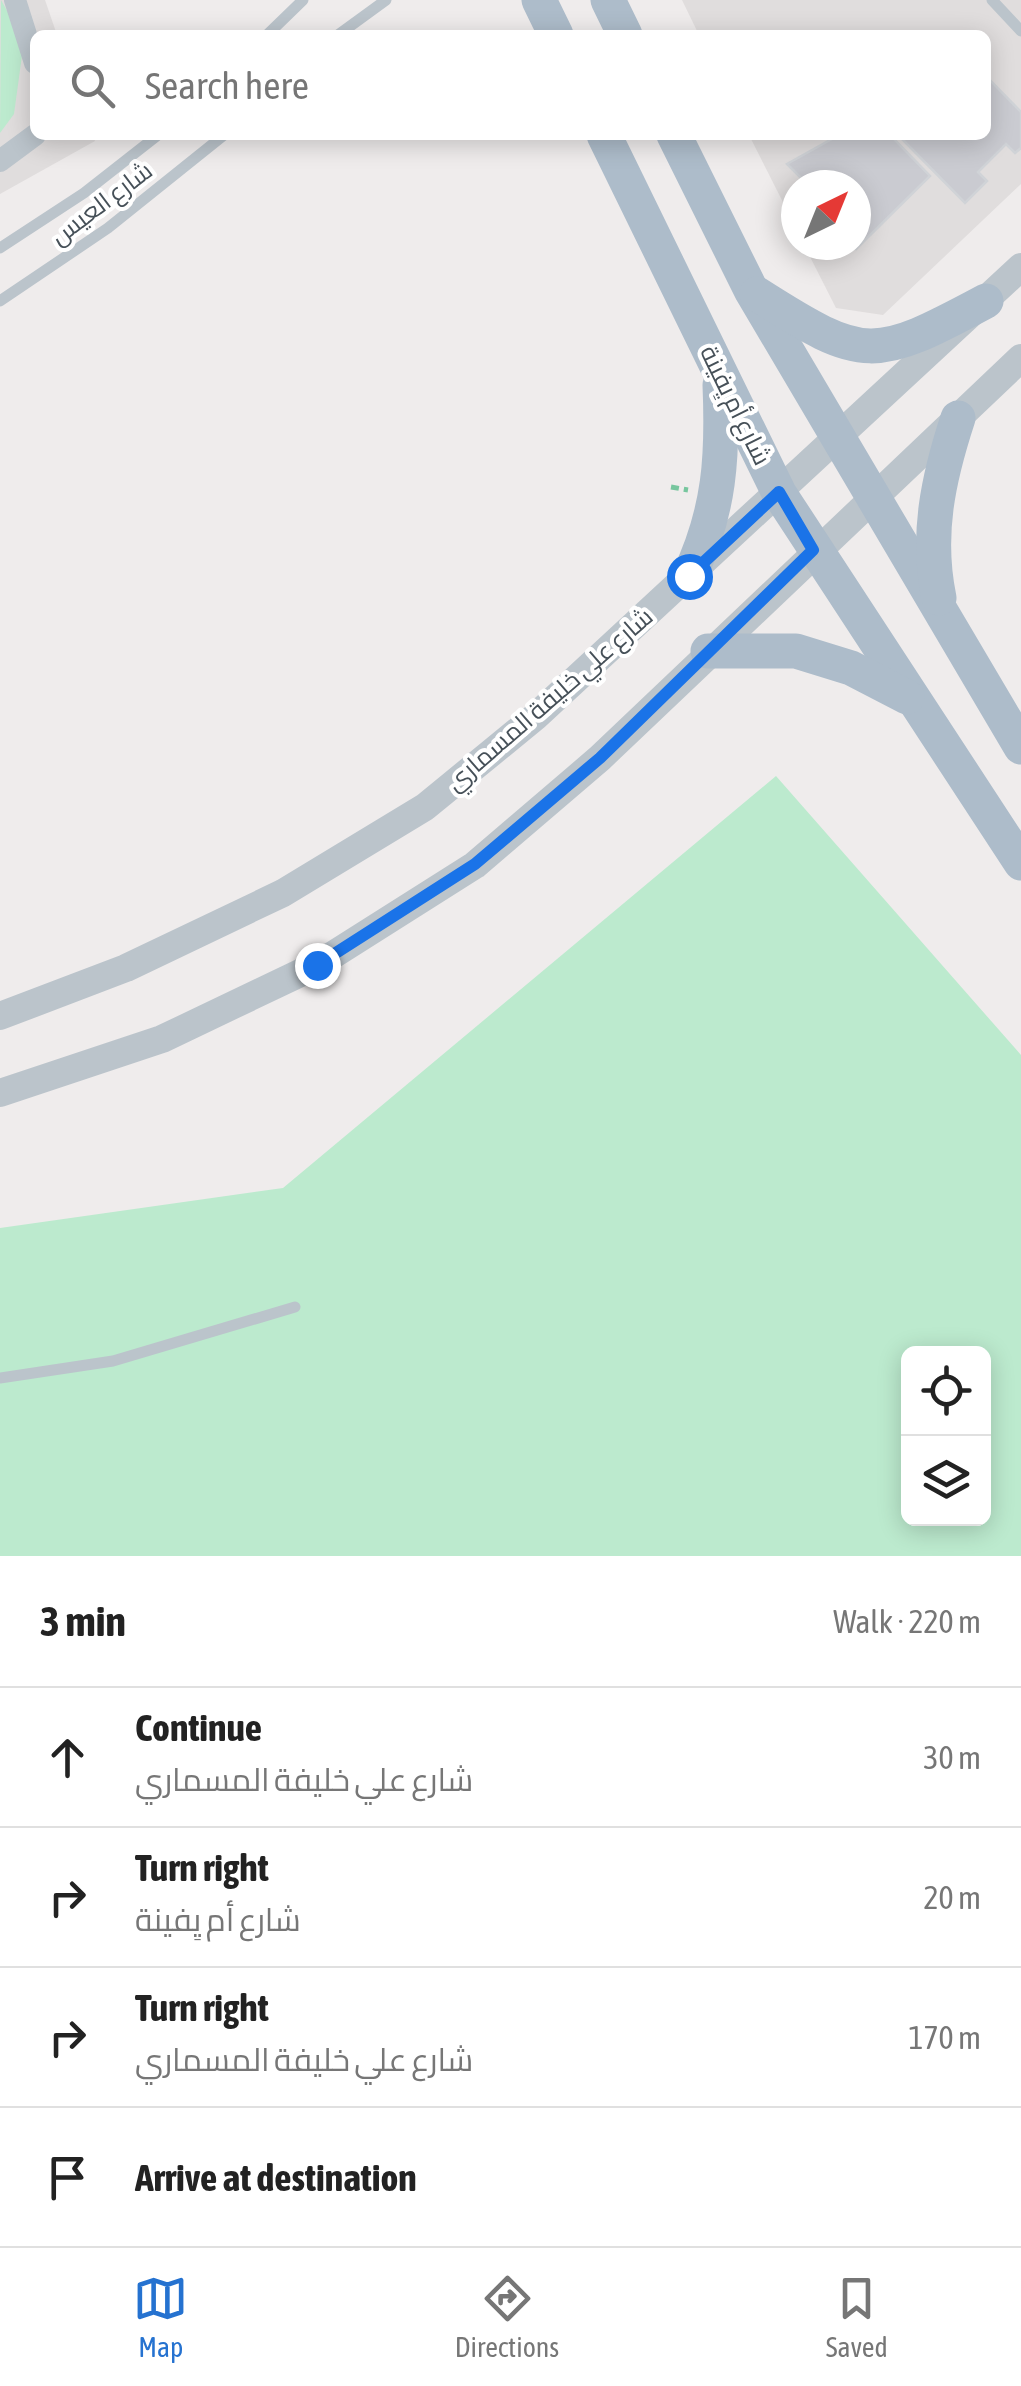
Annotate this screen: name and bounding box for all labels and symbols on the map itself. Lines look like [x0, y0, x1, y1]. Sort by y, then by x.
street label: شارع العيس [45, 156, 159, 253]
north arrow [781, 170, 871, 260]
street label: شارع أم يِفينة [691, 340, 779, 471]
route start [667, 554, 713, 600]
street label: شارع علي خليفة المسماري [440, 602, 662, 801]
route end [295, 943, 341, 989]

